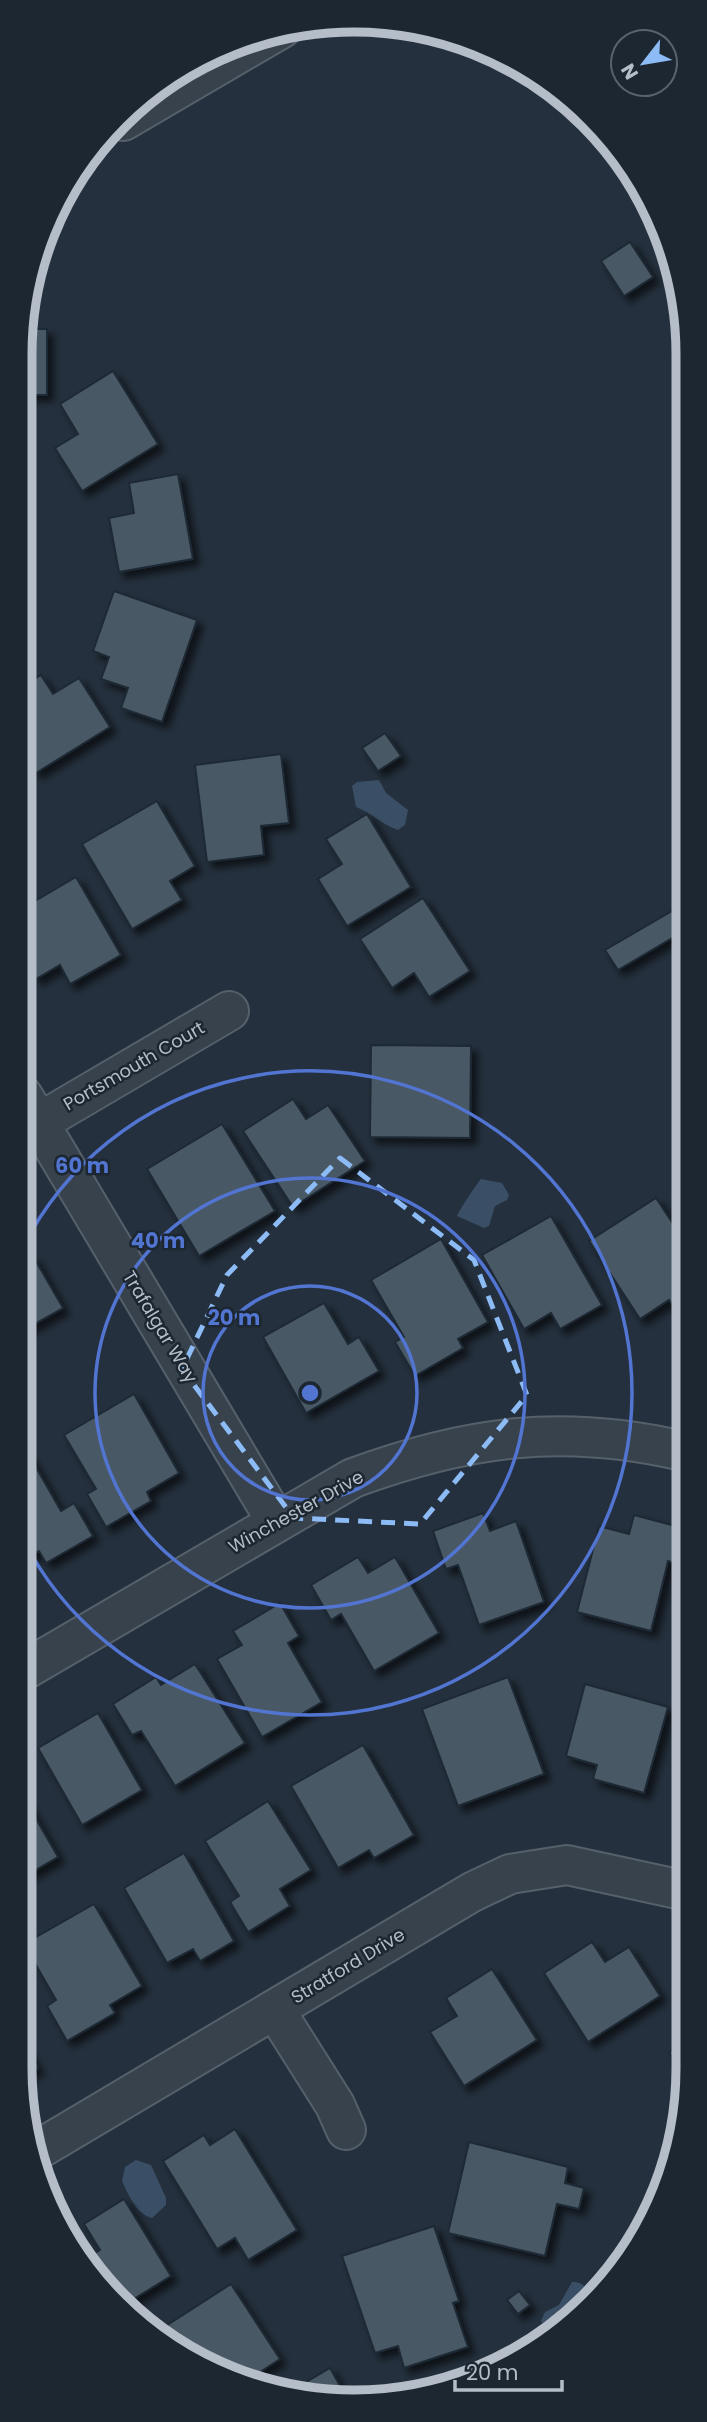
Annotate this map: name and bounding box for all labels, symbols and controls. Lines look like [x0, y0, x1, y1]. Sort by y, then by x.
north arrow [609, 28, 679, 98]
text: N [615, 58, 645, 85]
street label: Portsmouth Court [59, 1015, 209, 1116]
text: 60 m [55, 1151, 109, 1180]
text: 40 m [131, 1226, 185, 1255]
street label: Trafalgar Way [117, 1266, 204, 1388]
text: 20 m [208, 1303, 260, 1332]
centre of rings [298, 1381, 322, 1405]
street label: Winchester Drive [224, 1464, 368, 1559]
street label: Stratford Drive [286, 1922, 409, 2009]
scale bar [455, 2348, 562, 2392]
text: 20 m [466, 2358, 519, 2387]

